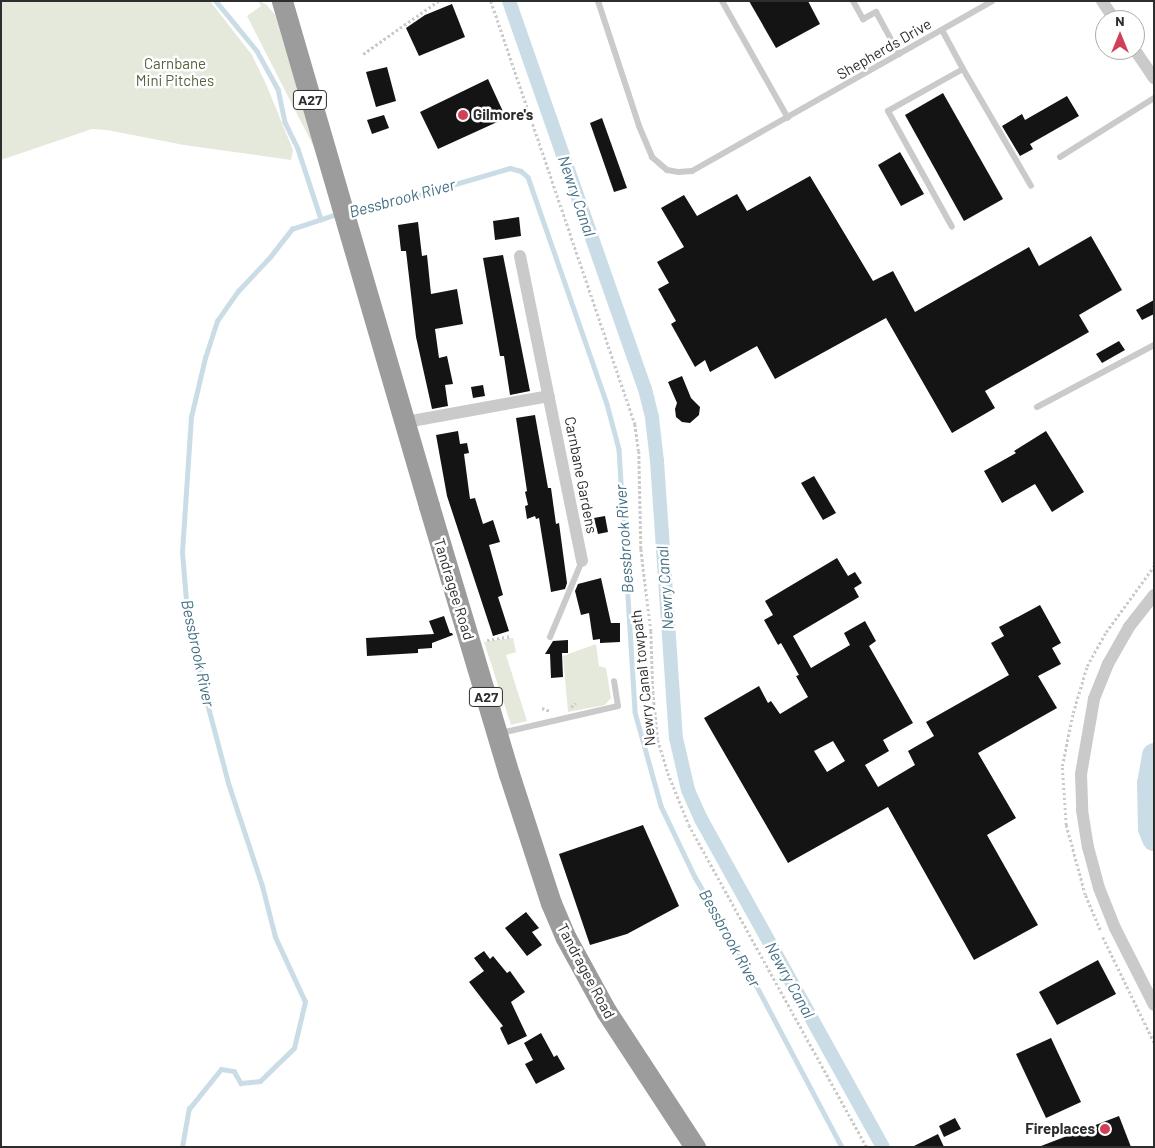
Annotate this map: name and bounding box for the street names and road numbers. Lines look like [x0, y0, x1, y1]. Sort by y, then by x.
street label: Shepherds Drive [834, 15, 934, 83]
road number: A27 [292, 88, 328, 112]
street label: Carnbane Gardens [561, 415, 601, 535]
street label: Tandragee Road [430, 536, 478, 642]
street label: Newry Canal towpath [627, 609, 659, 747]
road number: A27 [468, 686, 504, 709]
street label: Tandragee Road [553, 920, 619, 1022]

